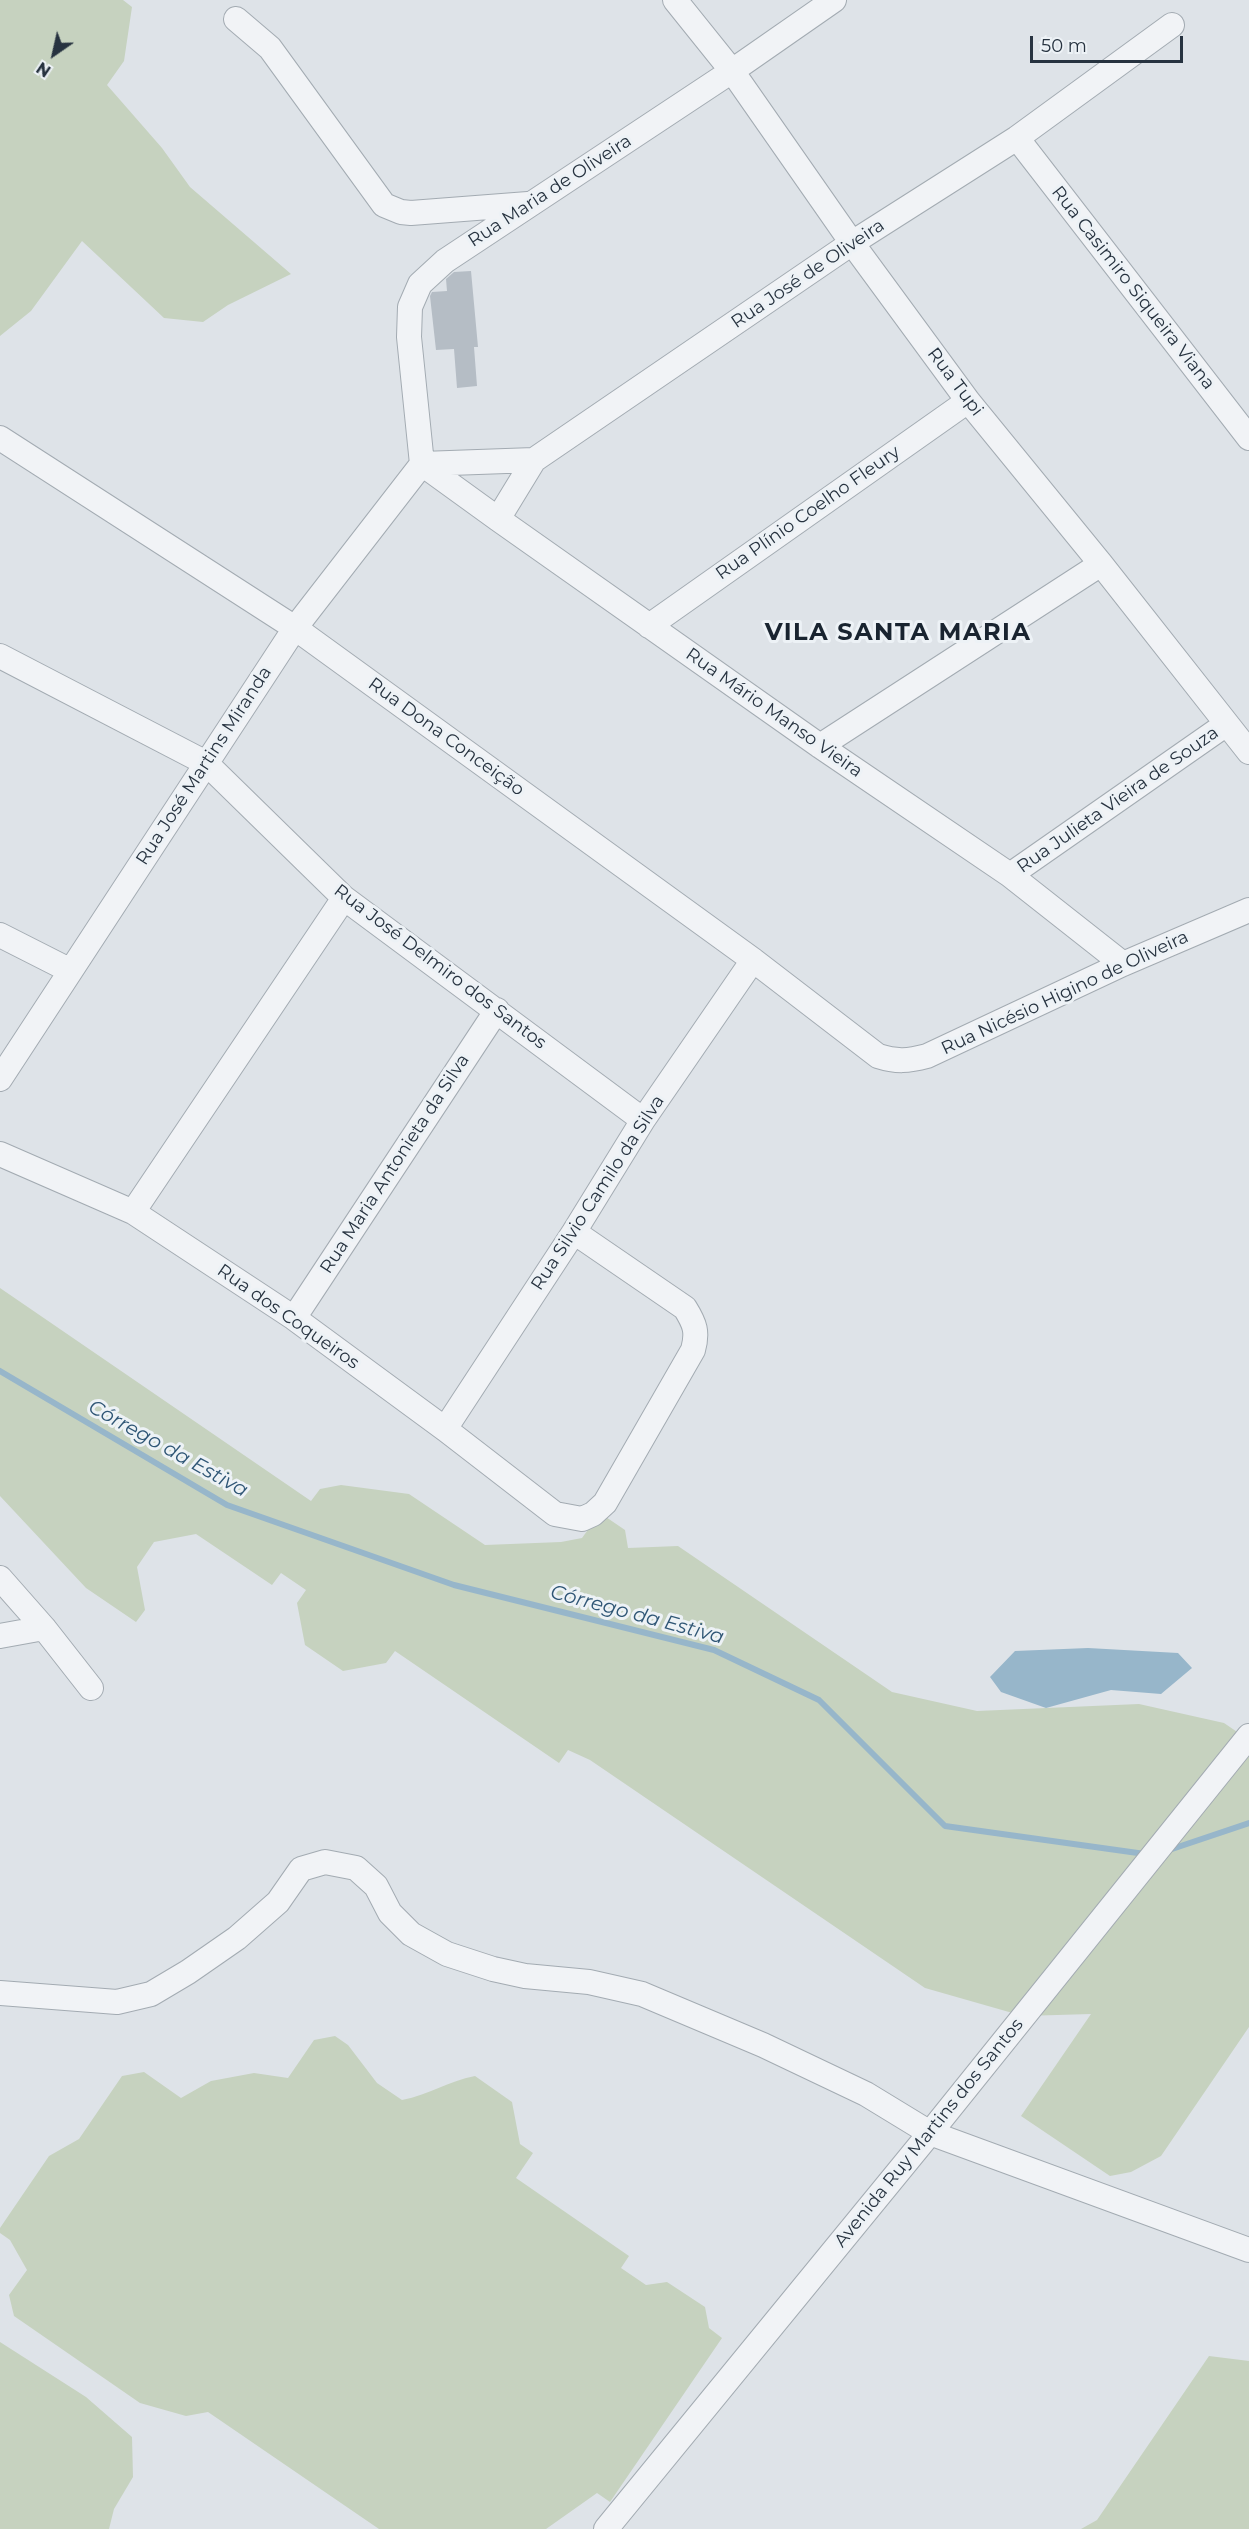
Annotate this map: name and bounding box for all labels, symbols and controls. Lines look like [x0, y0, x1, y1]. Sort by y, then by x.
north arrow [24, 24, 84, 84]
scale bar [1033, 24, 1186, 62]
text: 50 m [1041, 35, 1087, 57]
text: N [33, 58, 54, 81]
street label: Rua Maria de Oliveira [464, 130, 636, 252]
street label: Rua Casimiro Siqueira Viana [1047, 182, 1219, 394]
street label: Rua José de Oliveira [727, 215, 889, 333]
street label: Rua Tupi [922, 344, 988, 420]
street label: Rua Plínio Coelho Fleury [712, 441, 904, 585]
district label: VILA SANTA MARIA [765, 619, 1031, 647]
street label: Rua Mário Manso Vieira [681, 644, 867, 782]
street label: Rua José Martins Miranda [132, 663, 276, 869]
street label: Rua Dona Conceição [364, 673, 528, 801]
street label: Rua Julieta Vieira de Souza [1013, 722, 1223, 878]
street label: Rua José Delmiro dos Santos [329, 880, 551, 1054]
street label: Rua Nicésio Higino de Oliveira [938, 926, 1192, 1060]
street label: Rua Maria Antonieta da Silva [316, 1050, 474, 1278]
street label: Rua Silvio Camilo da Silva [527, 1091, 669, 1295]
street label: Rua dos Coqueiros [213, 1260, 363, 1374]
water label: Córrego da Estiva [84, 1395, 252, 1503]
water label: Córrego da Estiva [548, 1580, 726, 1650]
street label: Avenida Ruy Martins dos Santos [830, 2014, 1028, 2252]

